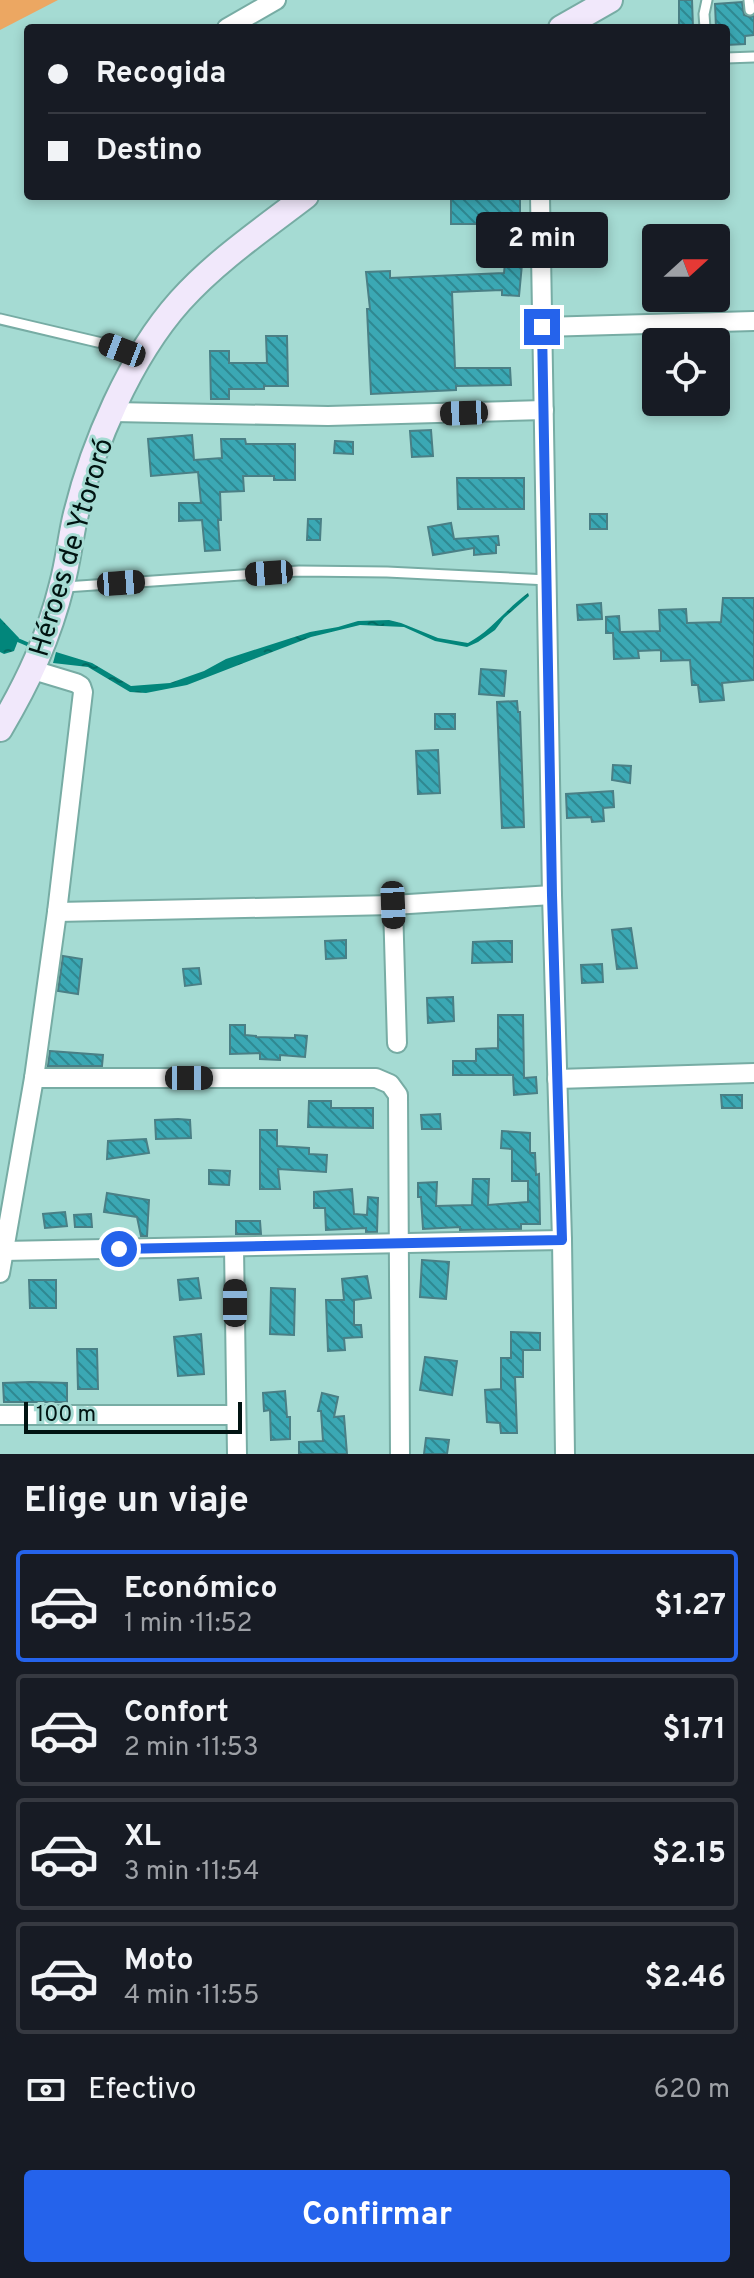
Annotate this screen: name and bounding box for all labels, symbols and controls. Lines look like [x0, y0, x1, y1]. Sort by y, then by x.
text: Recogida [96, 56, 226, 93]
text: Destino [96, 133, 202, 170]
callout: 2 min [476, 211, 608, 267]
text: 2 min [508, 223, 576, 256]
north arrow [642, 224, 730, 312]
map controls [642, 224, 730, 416]
route end [524, 309, 560, 345]
button: locate [642, 328, 730, 416]
car [95, 330, 149, 370]
car [440, 400, 488, 426]
street label: Héroes de Ytororó [23, 434, 123, 662]
car [244, 559, 294, 587]
car [96, 569, 146, 597]
car [380, 881, 406, 929]
car [165, 1066, 213, 1090]
route start [101, 1231, 137, 1267]
car [223, 1279, 247, 1327]
scale bar [24, 1398, 242, 1434]
text: 100 m [36, 1402, 96, 1429]
text: Elige un viaje [24, 1479, 249, 1525]
icon: car [28, 1570, 100, 1642]
text: Económico [124, 1571, 277, 1608]
text: $1.27 [654, 1588, 726, 1625]
text: 1 min · 11:52 [124, 1608, 252, 1641]
icon: car [28, 1694, 100, 1766]
text: Confort [124, 1695, 229, 1732]
text: $1.71 [662, 1712, 726, 1749]
text: 2 min · 11:53 [124, 1732, 259, 1765]
icon: car [28, 1818, 100, 1890]
text: XL [124, 1819, 161, 1856]
text: $2.15 [652, 1836, 726, 1873]
text: 3 min · 11:54 [124, 1856, 259, 1889]
icon: car [28, 1942, 100, 2014]
text: Moto [124, 1943, 194, 1980]
text: $2.46 [645, 1960, 726, 1997]
text: 4 min · 11:55 [124, 1980, 259, 2013]
icon: cash [24, 2068, 68, 2112]
text: Efectivo [88, 2072, 197, 2109]
text: 620 m [654, 2074, 730, 2107]
button: Confirmar [24, 2170, 730, 2262]

